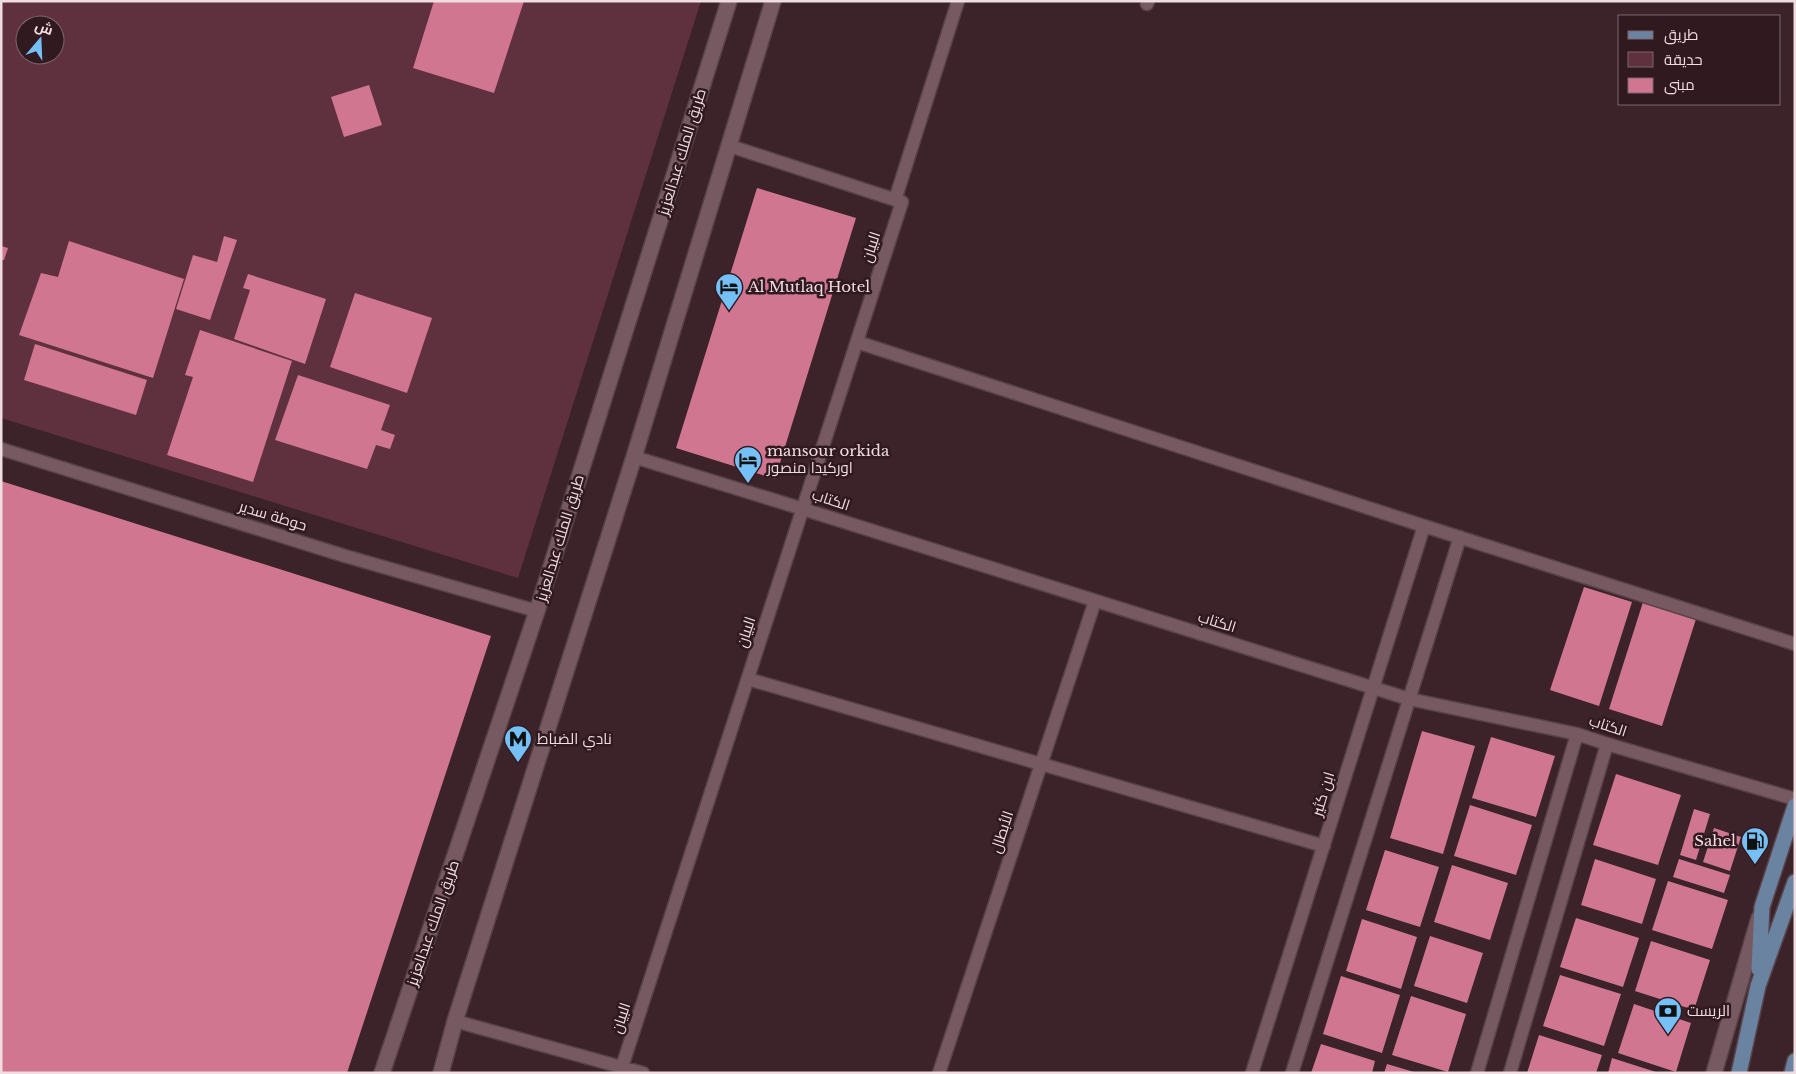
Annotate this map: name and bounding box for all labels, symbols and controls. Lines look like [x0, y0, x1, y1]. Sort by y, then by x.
north arrow [15, 15, 65, 65]
legend [1618, 15, 1781, 105]
text: ش [33, 16, 56, 39]
text: طريق [1664, 25, 1698, 45]
text: حديقة [1664, 50, 1703, 69]
text: مبنى [1664, 75, 1695, 95]
street label: طريق الملك عبدالعزيز [653, 86, 711, 219]
street label: البيان [857, 229, 885, 265]
hotel icon: Al Mutlaq Hotel [714, 272, 744, 311]
place label: Al Mutlaq Hotel [747, 277, 870, 296]
place label: mansour orkida اوركيدا منصور [766, 441, 890, 477]
hotel icon: mansour orkida اوركيدا منصور [733, 445, 763, 484]
street label: طريق الملك عبدالعزيز [531, 472, 589, 605]
street label: الكتاب [810, 485, 853, 515]
street label: حوطة سدير [236, 496, 309, 535]
street label: الكتاب [1196, 607, 1238, 636]
street label: البيان [732, 614, 760, 650]
street label: الكتاب [1587, 711, 1630, 741]
metro station icon: نادي الضباط [503, 724, 533, 763]
place label: نادي الضباط [537, 729, 612, 751]
street label: ابن كثير [1306, 769, 1339, 820]
street label: الأبطال [986, 808, 1017, 855]
fuel station icon: Sahel [1740, 826, 1770, 865]
place label: Sahel [1694, 831, 1736, 850]
street label: طريق الملك عبدالعزيز [402, 858, 464, 989]
bank icon: الريست [1653, 996, 1683, 1035]
street label: البيان [607, 1000, 635, 1036]
place label: الريست [1687, 1001, 1730, 1020]

